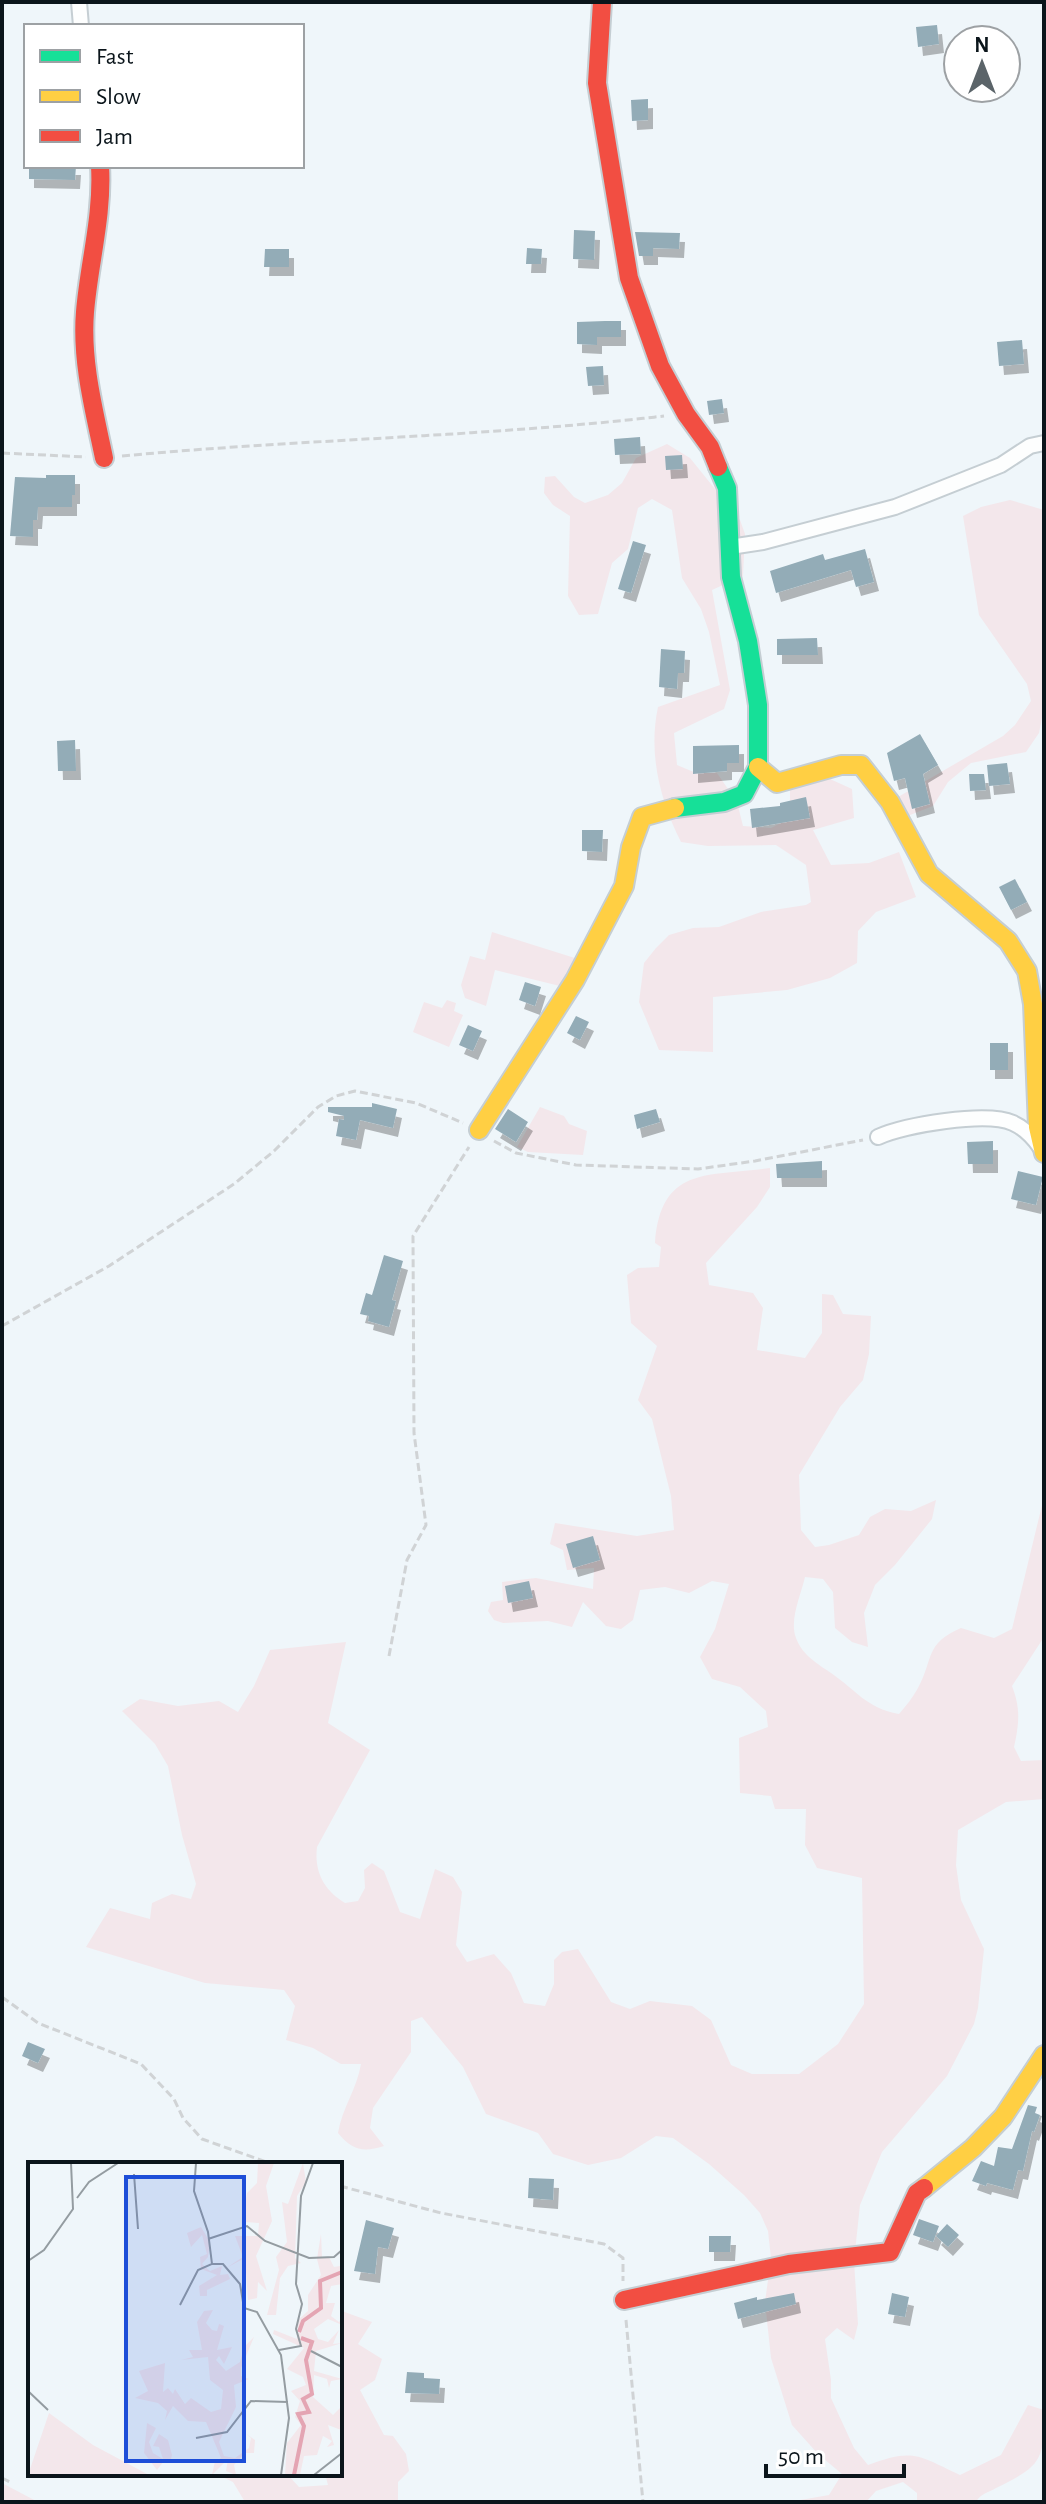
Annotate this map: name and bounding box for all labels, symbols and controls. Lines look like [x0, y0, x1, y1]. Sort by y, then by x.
legend [24, 24, 304, 168]
north arrow [942, 24, 1022, 104]
text: N [974, 34, 990, 56]
text: Fast [96, 45, 134, 69]
text: Slow [96, 85, 141, 109]
text: Jam [96, 125, 133, 149]
inset map [28, 2162, 342, 2476]
scale bar [766, 2428, 904, 2478]
text: 50 m [778, 2445, 824, 2469]

